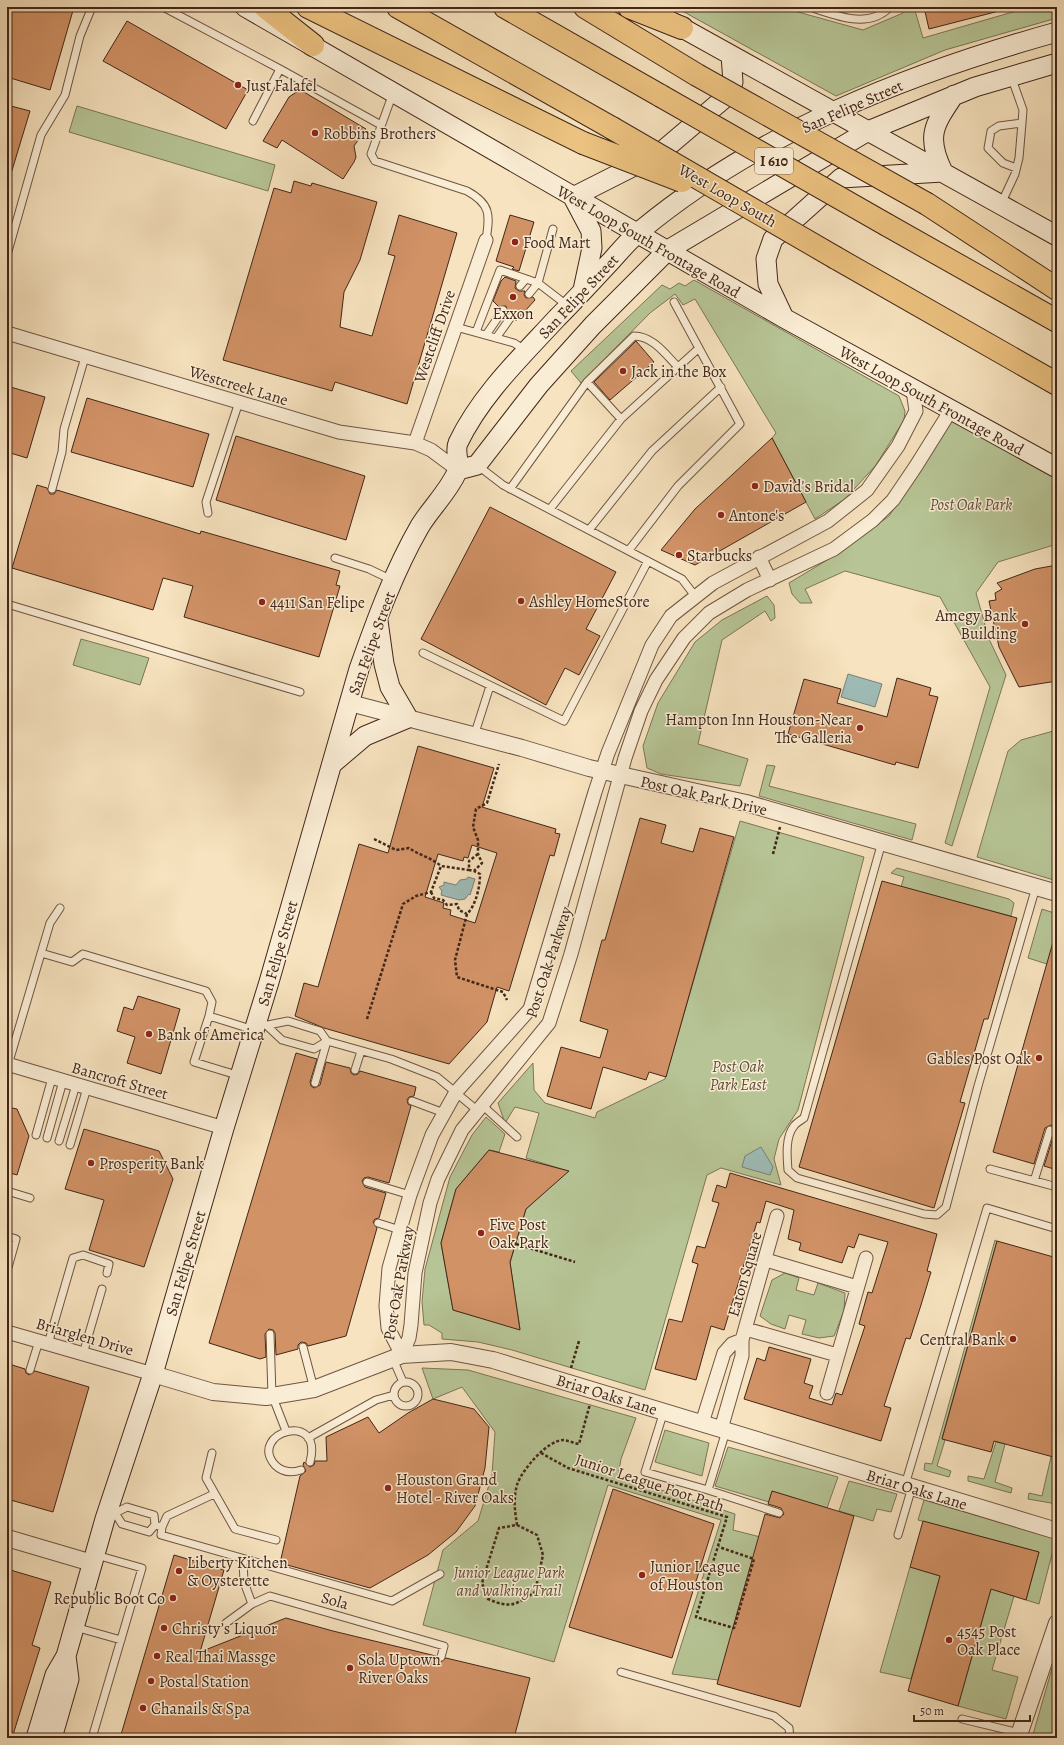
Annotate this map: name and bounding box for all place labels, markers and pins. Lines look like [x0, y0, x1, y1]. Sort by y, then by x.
place label: Just Falafel [246, 75, 317, 97]
marker: Just Falafel [233, 80, 243, 90]
place label: Robbins Brothers [323, 123, 436, 145]
marker: Robbins Brothers [310, 128, 320, 138]
place label: Food Mart [523, 232, 590, 254]
marker: Food Mart [510, 237, 520, 247]
marker: Exxon [508, 292, 518, 302]
place label: Exxon [492, 303, 534, 325]
place label: Jack in the Box [631, 361, 727, 383]
marker: Jack in the Box [618, 366, 628, 376]
place label: David's Bridal [763, 476, 854, 498]
marker: David's Bridal [750, 481, 760, 491]
place label: Antone's [728, 505, 784, 527]
marker: Antone's [716, 510, 726, 520]
place label: Starbucks [687, 545, 752, 567]
marker: Starbucks [674, 550, 684, 560]
place label: Ashley HomeStore [528, 591, 650, 613]
place label: 4411 San Felipe [270, 592, 365, 614]
marker: Ashley HomeStore [516, 596, 526, 606]
marker: 4411 San Felipe [257, 597, 267, 607]
place label: Amegy Bank Building [935, 605, 1017, 645]
marker: Amegy Bank Building [1020, 619, 1030, 629]
place label: Hampton Inn Houston-Near The Galleria [665, 709, 853, 749]
marker: Hampton Inn Houston-Near The Galleria [855, 723, 865, 733]
place label: Bank of America [157, 1024, 265, 1046]
marker: Bank of America [144, 1029, 154, 1039]
place label: Gables Post Oak [927, 1048, 1031, 1070]
marker: Gables Post Oak [1034, 1053, 1044, 1063]
place label: Prosperity Bank [99, 1153, 204, 1175]
marker: Prosperity Bank [86, 1158, 96, 1168]
place label: Five Post Oak Park [489, 1214, 549, 1254]
marker: Five Post Oak Park [476, 1228, 486, 1238]
place label: Central Bank [920, 1329, 1005, 1351]
marker: Central Bank [1008, 1334, 1018, 1344]
place label: Houston Grand Hotel - River Oaks [396, 1469, 514, 1509]
marker: Houston Grand Hotel - River Oaks [383, 1483, 393, 1493]
place label: Liberty Kitchen & Oysterette [187, 1552, 288, 1592]
place label: Junior League of Houston [650, 1556, 741, 1596]
marker: Liberty Kitchen & Oysterette [174, 1566, 184, 1576]
marker: Junior League of Houston [637, 1570, 647, 1580]
place label: Republic Boot Co [53, 1588, 165, 1610]
marker: Republic Boot Co [168, 1593, 178, 1603]
place label: Christy’s Liquor [172, 1618, 277, 1640]
place label: 4545 Post Oak Place [957, 1621, 1021, 1661]
marker: Christy’s Liquor [159, 1623, 169, 1633]
marker: 4545 Post Oak Place [944, 1635, 954, 1645]
place label: Real Thai Massge [165, 1646, 276, 1668]
place label: Sola Uptown River Oaks [358, 1649, 441, 1689]
marker: Real Thai Massge [152, 1651, 162, 1661]
marker: Sola Uptown River Oaks [345, 1663, 355, 1673]
place label: Postal Station [159, 1671, 249, 1693]
marker: Postal Station [146, 1676, 156, 1686]
place label: Chanails & Spa [151, 1698, 251, 1720]
marker: Chanails & Spa [138, 1703, 148, 1713]

